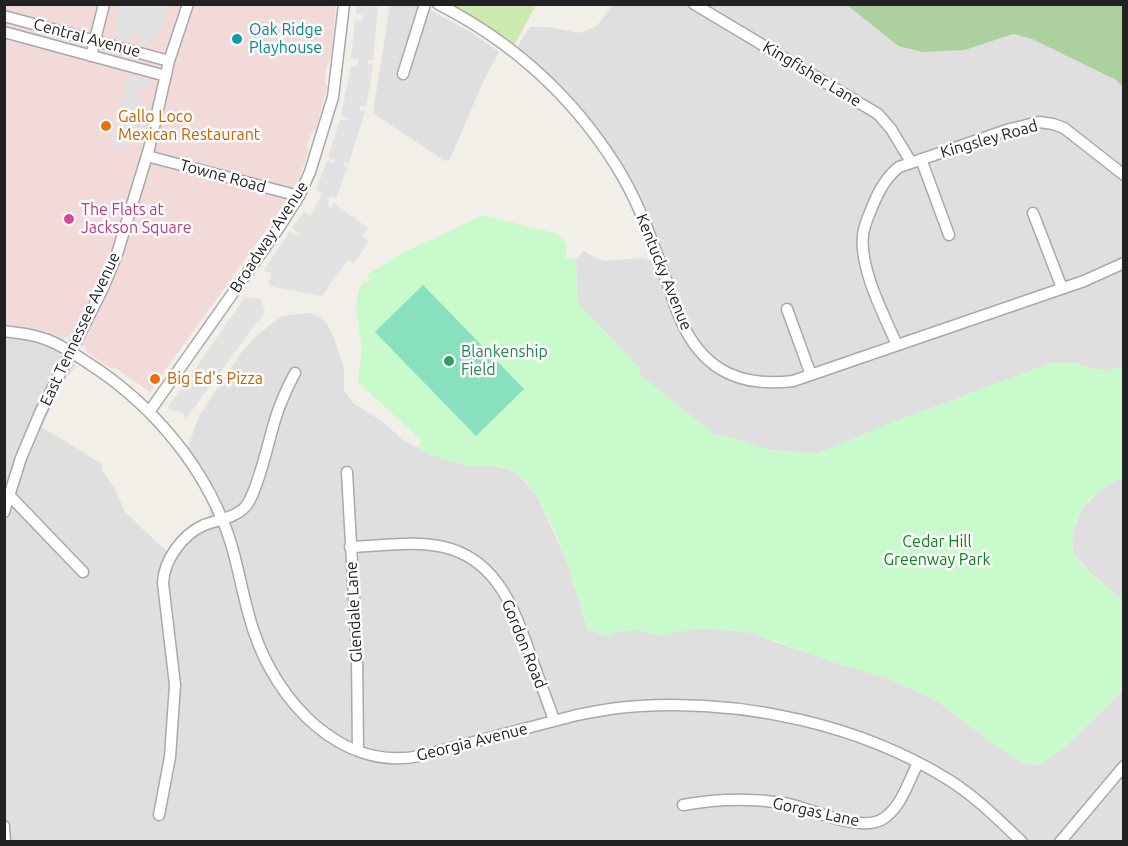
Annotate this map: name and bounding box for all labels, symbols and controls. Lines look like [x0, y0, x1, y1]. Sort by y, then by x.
street label: Central Avenue [31, 14, 143, 62]
place label: Oak Ridge Playhouse [249, 20, 323, 58]
marker: Oak Ridge Playhouse [230, 32, 244, 46]
street label: Kingfisher Lane [759, 37, 865, 111]
place label: Gallo Loco Mexican Restaurant [118, 107, 260, 145]
street label: Kingsley Road [938, 116, 1040, 162]
marker: Gallo Loco Mexican Restaurant [99, 119, 113, 133]
street label: Towne Road [178, 155, 268, 197]
street label: Broadway Avenue [226, 178, 312, 296]
place label: The Flats at Jackson Square [81, 200, 192, 238]
street label: Kentucky Avenue [632, 211, 696, 333]
marker: The Flats at Jackson Square [62, 212, 76, 226]
street label: East Tennessee Avenue [36, 249, 124, 409]
place label: Blankenship Field [461, 342, 548, 380]
marker: Blankenship Field [442, 354, 456, 368]
place label: Big Ed's Pizza [167, 369, 263, 389]
marker: Big Ed's Pizza [148, 372, 162, 386]
park label: Cedar Hill Greenway Park [883, 532, 991, 570]
street label: Glendale Lane [342, 561, 366, 663]
street label: Gordon Road [497, 597, 551, 691]
street label: Georgia Avenue [415, 719, 529, 765]
street label: Gorgas Lane [771, 793, 861, 831]

